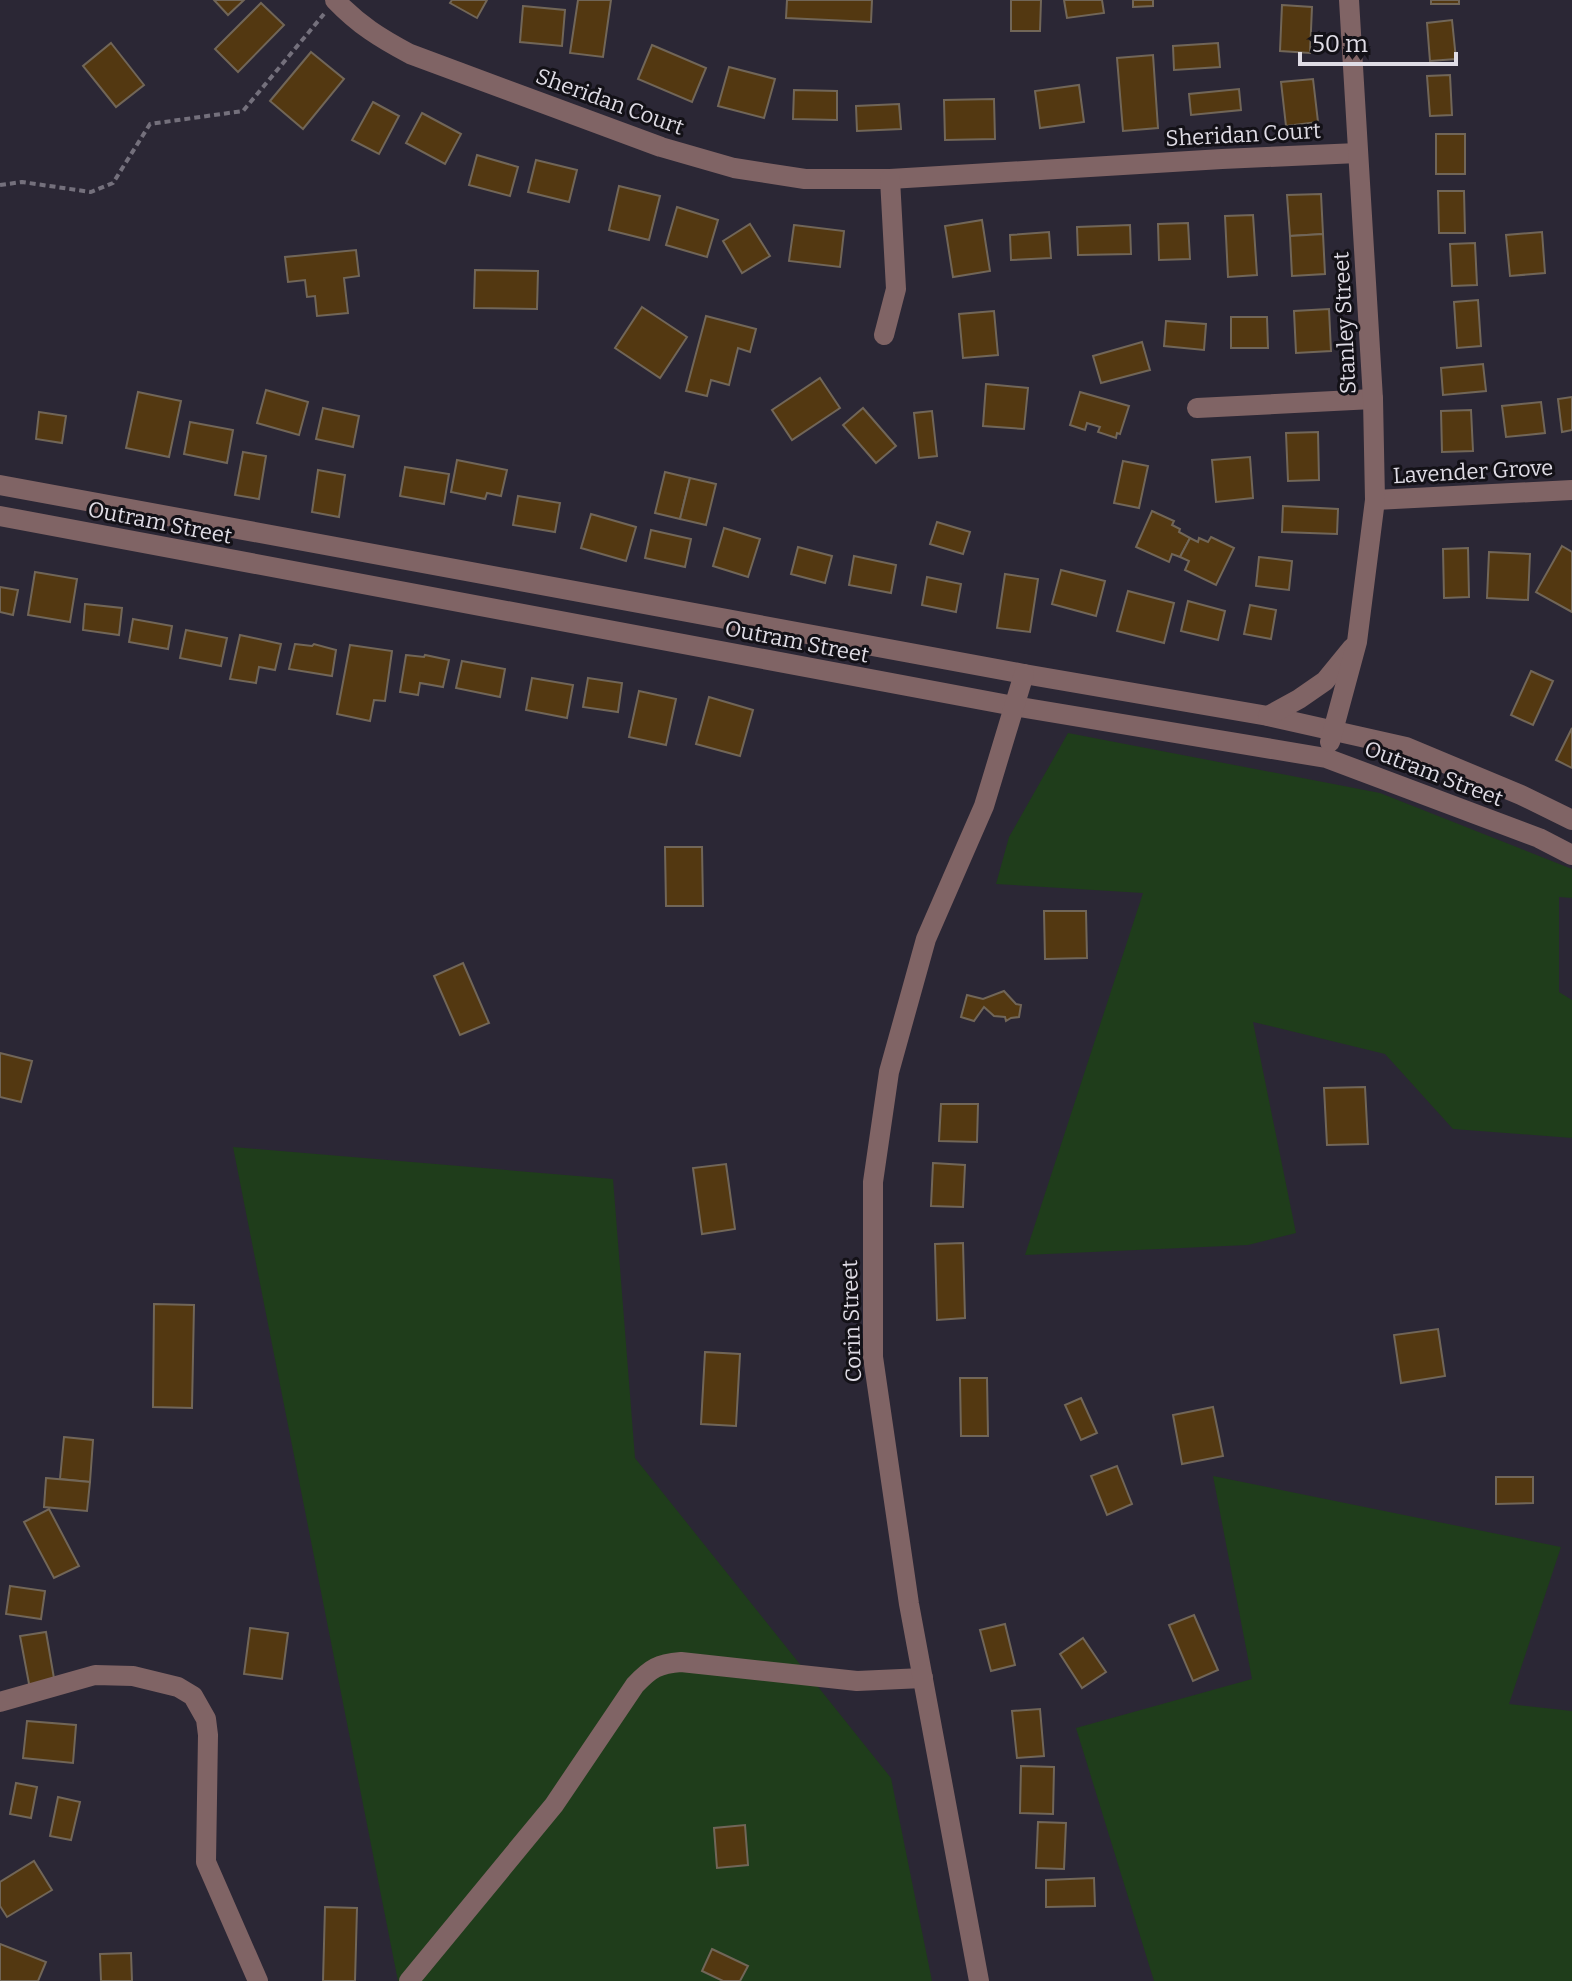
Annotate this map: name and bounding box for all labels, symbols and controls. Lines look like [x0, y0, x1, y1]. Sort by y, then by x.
scale bar [1300, 16, 1456, 66]
text: 50 m [1312, 30, 1368, 58]
street label: Sheridan Court [532, 62, 688, 141]
street label: Sheridan Court [1165, 117, 1321, 152]
street label: Stanley Street [1327, 251, 1362, 395]
street label: Lavender Grove [1392, 454, 1554, 489]
street label: Outram Street [86, 495, 234, 550]
street label: Outram Street [723, 614, 871, 669]
street label: Outram Street [1361, 735, 1507, 812]
street label: Corin Street [836, 1259, 867, 1383]

